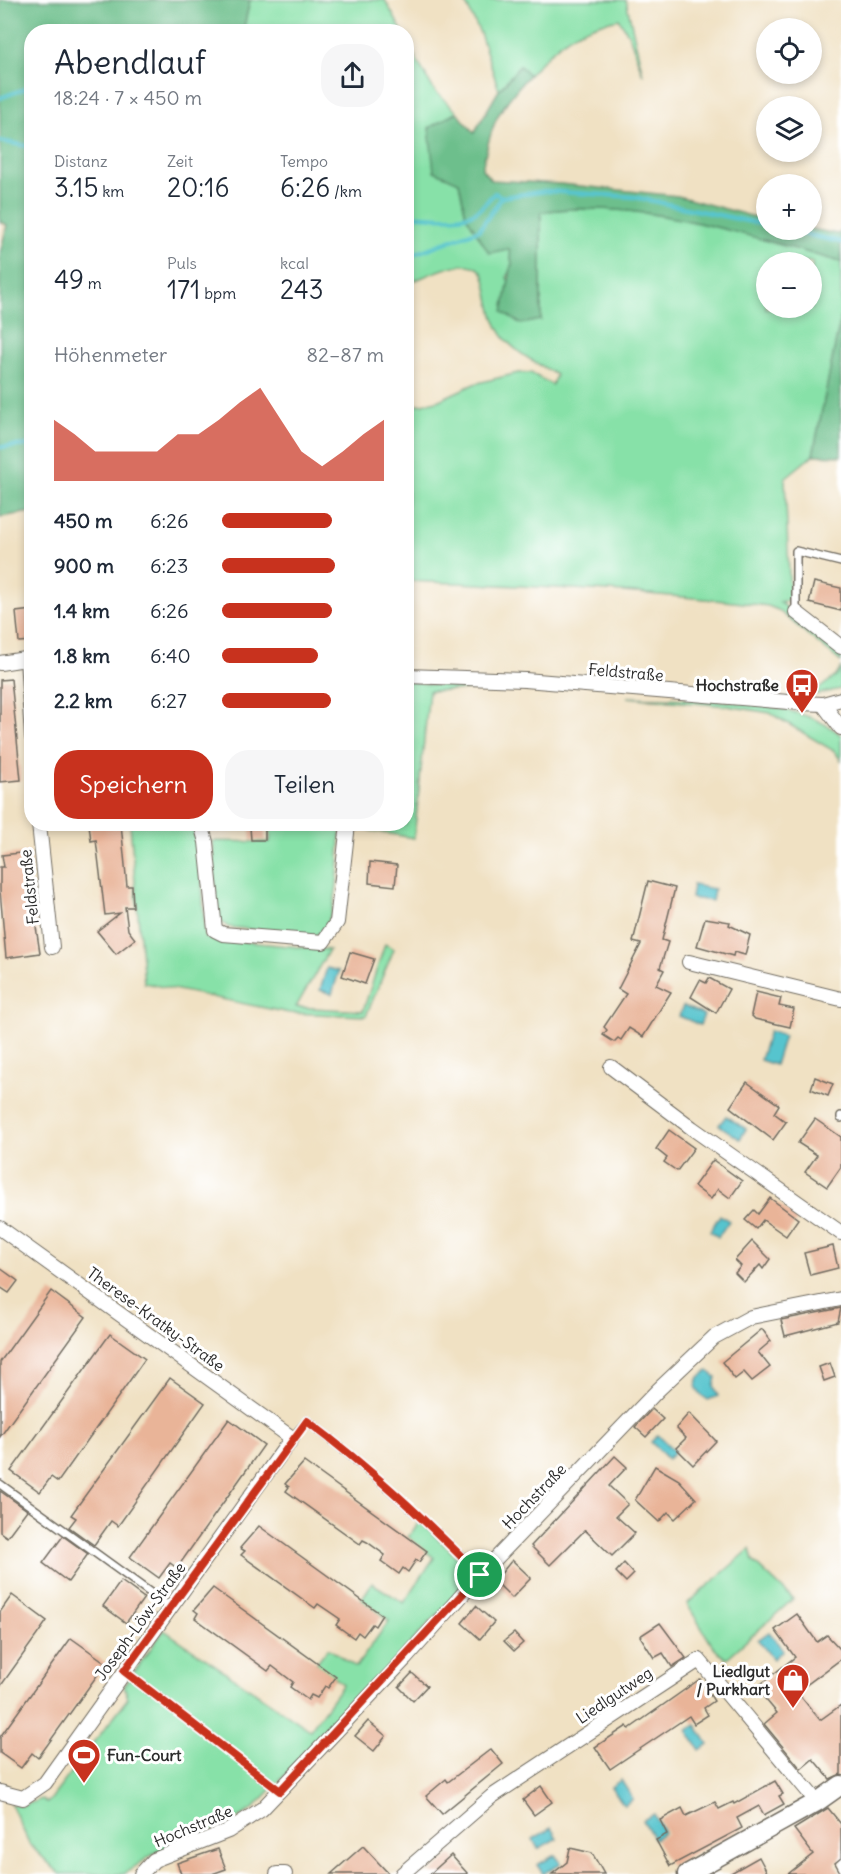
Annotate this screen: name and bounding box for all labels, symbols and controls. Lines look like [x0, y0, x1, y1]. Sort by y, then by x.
map controls [756, 18, 822, 318]
button: locate [756, 18, 822, 84]
text: Abendlauf [54, 41, 206, 83]
button: share [321, 44, 384, 107]
text: 18:24 · 7 × 450 m [54, 85, 202, 110]
button: layers [756, 96, 822, 162]
text: Distanz [54, 151, 108, 171]
text: Zeit [167, 151, 193, 171]
text: Tempo [280, 151, 328, 171]
text: 3.15 [54, 171, 98, 204]
text: 20:16 [167, 171, 230, 204]
text: 6:26 [280, 171, 330, 204]
button: + [756, 174, 822, 240]
text: km [98, 181, 124, 201]
text: /km [330, 181, 362, 201]
button: − [756, 252, 822, 318]
text: Puls [167, 253, 197, 273]
text: kcal [280, 253, 309, 273]
text: 49 [54, 263, 84, 296]
text: m [84, 273, 102, 293]
text: 171 [167, 273, 200, 306]
text: 243 [280, 273, 324, 306]
text: bpm [200, 283, 236, 303]
text: Höhenmeter [54, 342, 167, 367]
text: 82–87 m [307, 342, 384, 367]
text: 450 m [54, 508, 113, 533]
text: 6:26 [150, 508, 189, 533]
text: 900 m [54, 553, 114, 578]
text: 6:23 [150, 553, 188, 578]
text: 1.4 km [54, 598, 110, 623]
text: 6:26 [150, 598, 189, 623]
text: 1.8 km [54, 643, 110, 668]
text: 6:40 [150, 643, 191, 668]
street label: Feldstraße [588, 659, 664, 685]
bus stop icon: Hochstraße [784, 667, 820, 714]
place label: Hochstraße [696, 675, 779, 695]
text: 2.2 km [54, 688, 113, 713]
text: 6:27 [150, 688, 187, 713]
button: Speichern [54, 750, 213, 819]
button: Teilen [225, 750, 384, 819]
street label: Feldstraße [15, 849, 43, 925]
street label: Therese-Kratky-Straße [83, 1262, 229, 1376]
street label: Hochstraße [498, 1459, 570, 1533]
pin [454, 1549, 505, 1600]
street label: Joseph-Löw-Straße [90, 1558, 190, 1684]
icon: arrive [463, 1558, 496, 1591]
place label: Liedlgut / Purkhart [696, 1661, 771, 1699]
street label: Liedlgutweg [572, 1662, 656, 1728]
shop icon: Liedlgut / Purkhart [775, 1662, 811, 1709]
sports icon: Fun-Court [66, 1737, 102, 1784]
place label: Fun-Court [107, 1745, 182, 1765]
street label: Hochstraße [151, 1801, 235, 1851]

